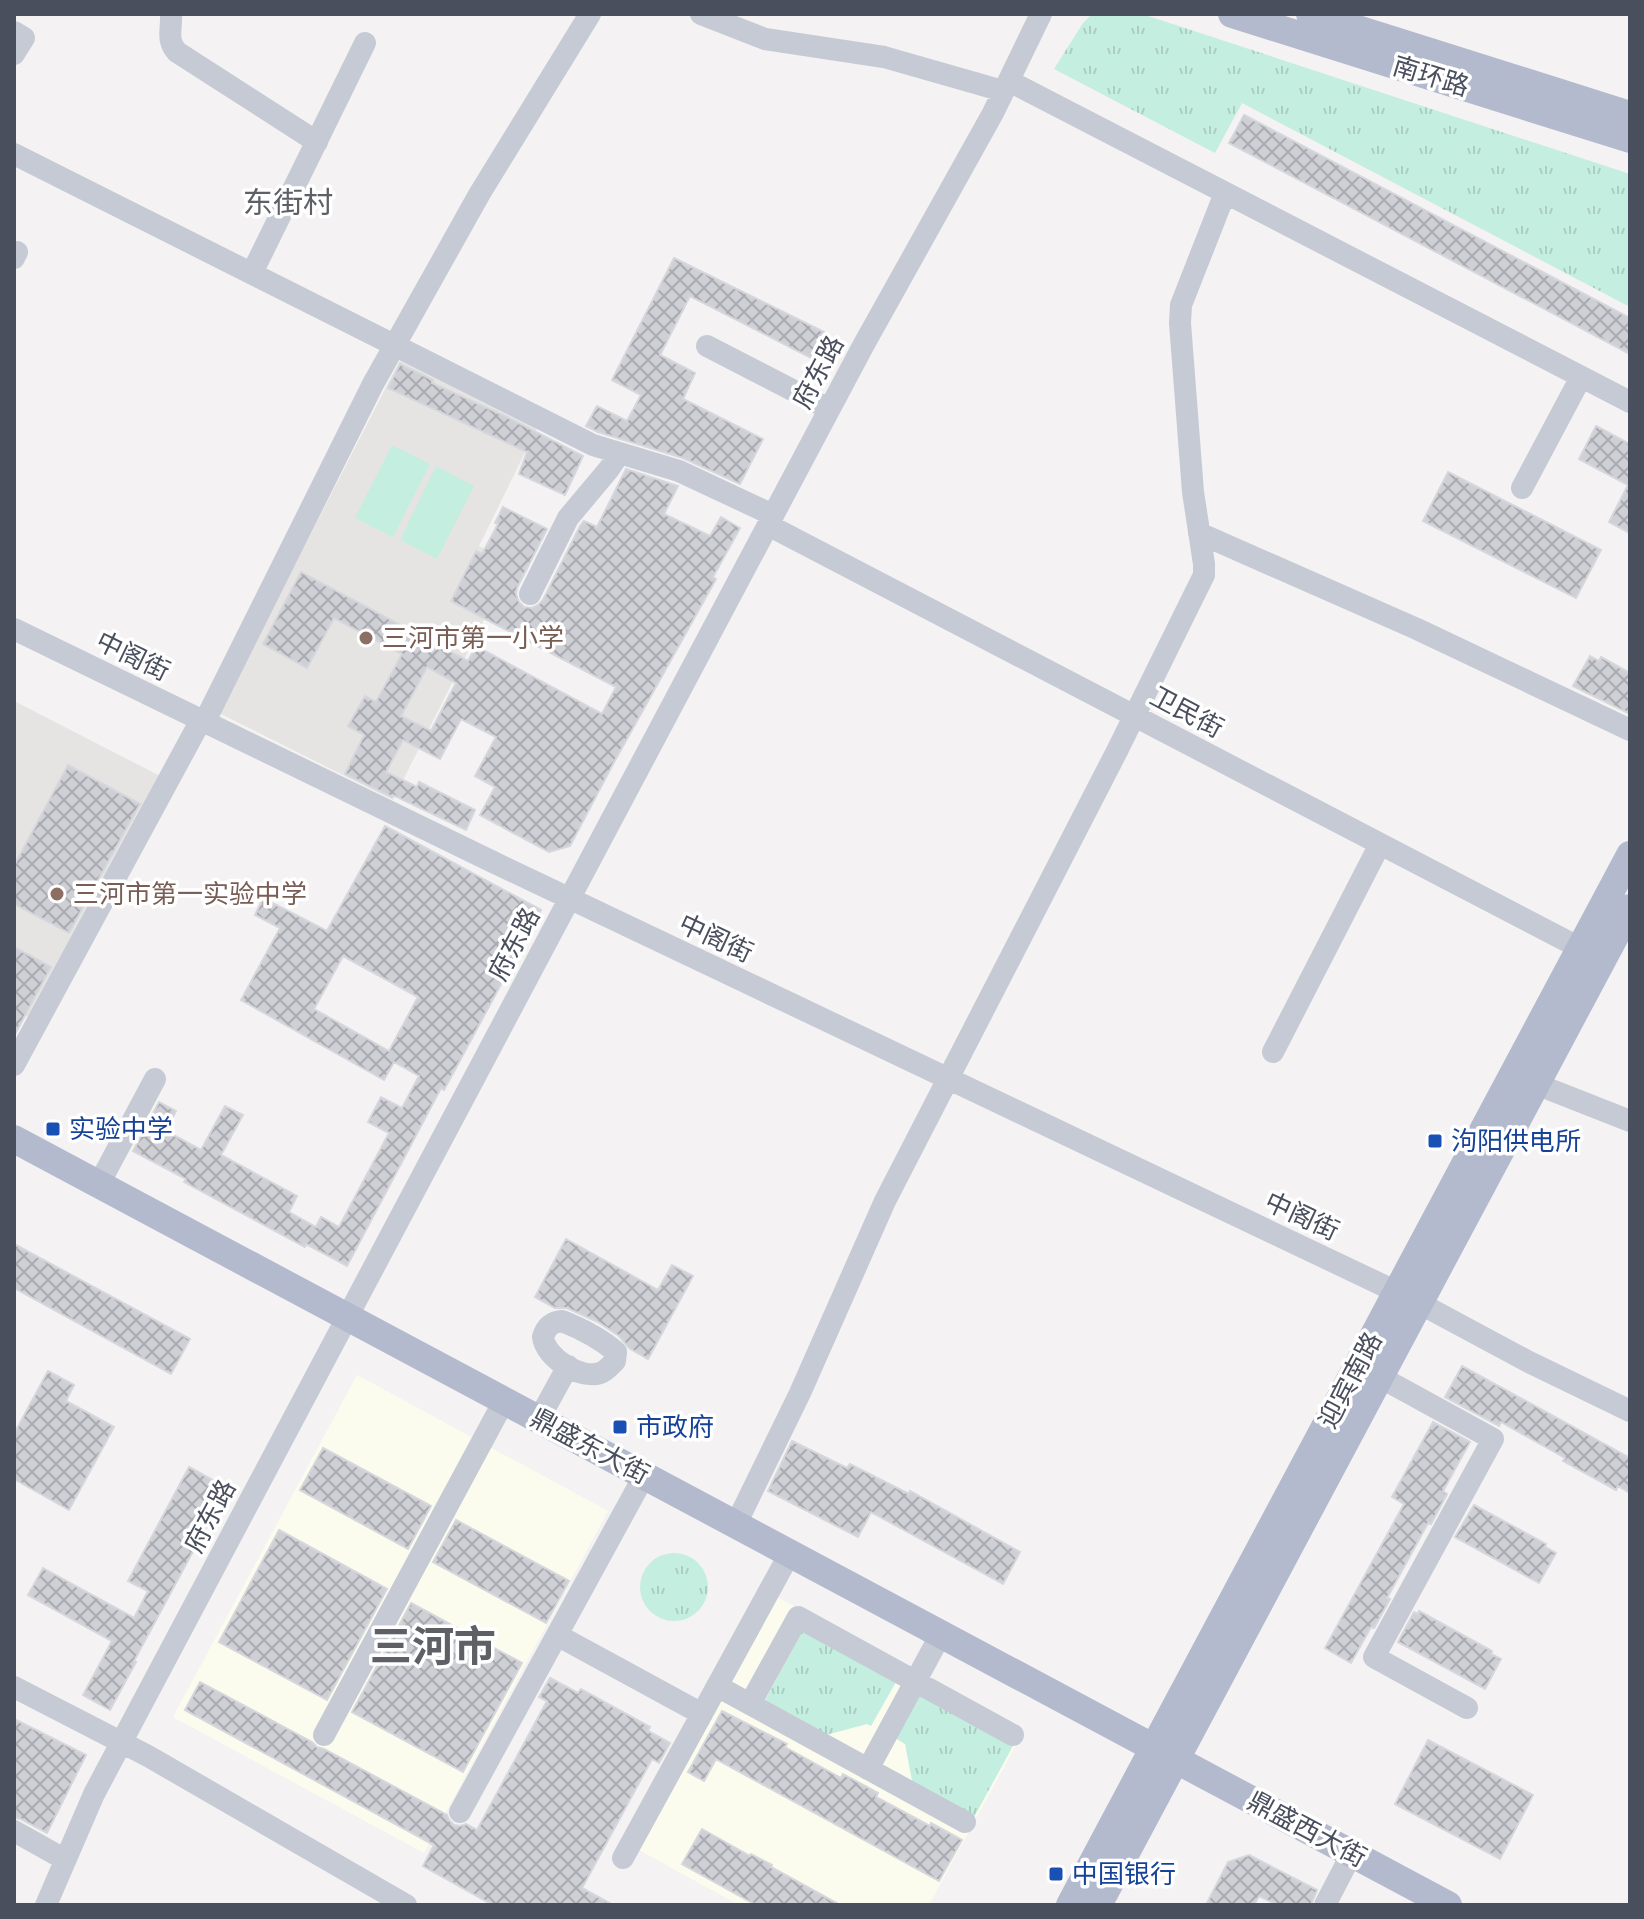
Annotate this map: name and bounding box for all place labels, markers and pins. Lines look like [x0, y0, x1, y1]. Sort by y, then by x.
place label: 三河市第一小学 [382, 621, 564, 655]
marker: 三河市第一小学 [357, 629, 375, 647]
place label: 三河市第一实验中学 [73, 877, 307, 911]
marker: 三河市第一实验中学 [48, 885, 66, 903]
place label: 实验中学 [69, 1112, 173, 1146]
marker: 实验中学 [44, 1120, 62, 1138]
place label: 泃阳供电所 [1451, 1124, 1581, 1158]
marker: 泃阳供电所 [1426, 1132, 1444, 1150]
place label: 市政府 [636, 1410, 714, 1444]
marker: 市政府 [611, 1418, 629, 1436]
place label: 中国银行 [1072, 1857, 1176, 1891]
marker: 中国银行 [1047, 1865, 1065, 1883]

